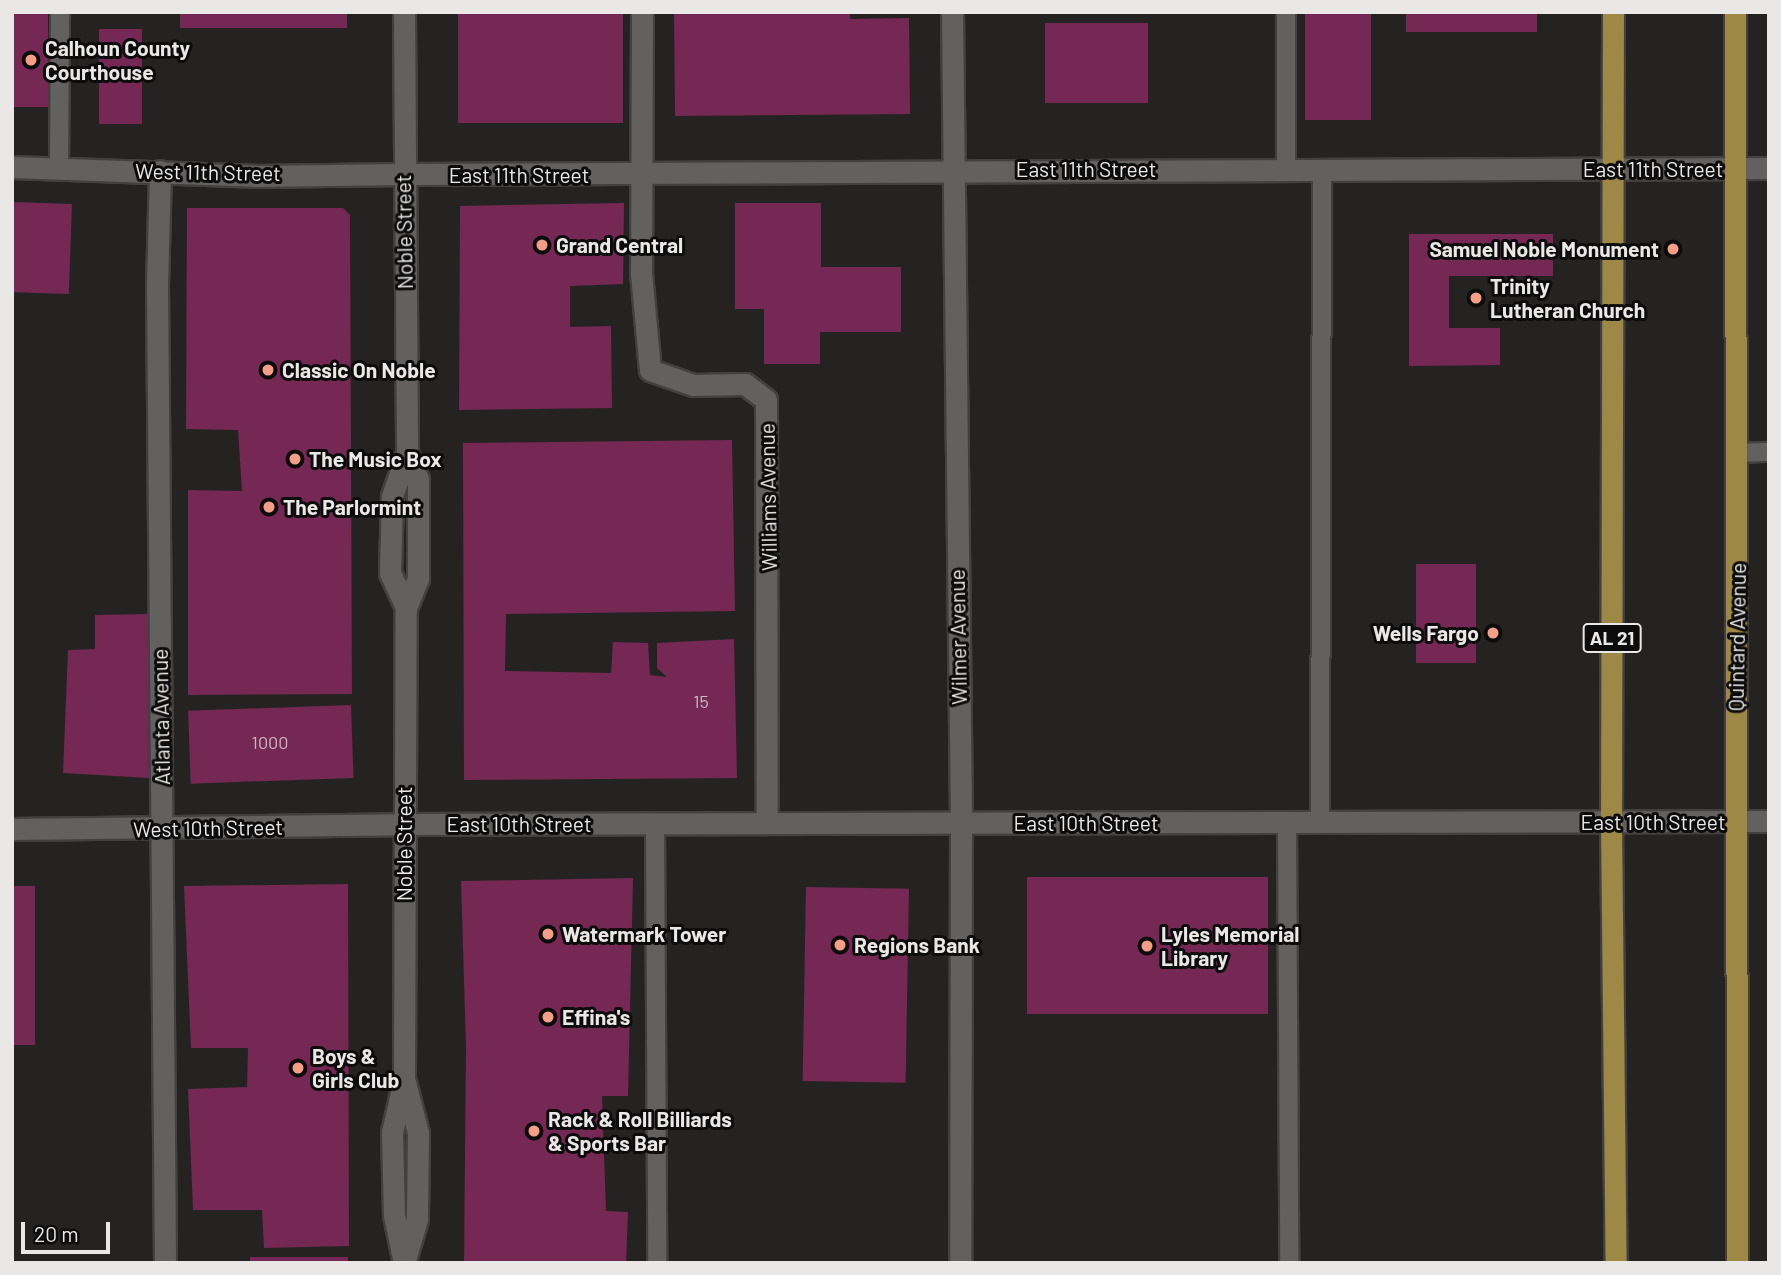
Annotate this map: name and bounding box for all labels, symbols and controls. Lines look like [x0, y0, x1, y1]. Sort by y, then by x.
place label: Calhoun County Courthouse [45, 35, 190, 85]
marker: Calhoun County Courthouse [23, 52, 39, 68]
street label: East 11th Street [1016, 156, 1156, 182]
street label: East 11th Street [1583, 156, 1723, 182]
street label: West 11th Street [135, 158, 281, 186]
street label: East 11th Street [449, 162, 589, 188]
street label: Noble Street [390, 174, 418, 290]
place label: Grand Central [556, 232, 683, 258]
place label: Samuel Noble Monument [1429, 236, 1659, 262]
marker: Grand Central [534, 237, 550, 253]
marker: Samuel Noble Monument [1665, 241, 1681, 257]
place label: Trinity Lutheran Church [1490, 273, 1645, 323]
marker: Trinity Lutheran Church [1468, 290, 1484, 306]
place label: Classic On Noble [282, 357, 436, 383]
marker: Classic On Noble [260, 362, 276, 378]
street label: Williams Avenue [754, 423, 782, 571]
place label: The Music Box [309, 446, 442, 472]
marker: The Music Box [287, 451, 303, 467]
place label: The Parlormint [283, 494, 421, 520]
marker: The Parlormint [261, 499, 277, 515]
street label: Quintard Avenue [1723, 563, 1751, 711]
street label: Wilmer Avenue [944, 569, 972, 705]
place label: Wells Fargo [1373, 620, 1479, 646]
road number: AL 21 [1582, 622, 1642, 653]
marker: Wells Fargo [1485, 625, 1501, 641]
street label: Atlanta Avenue [147, 649, 175, 785]
house number: 15 [693, 690, 709, 712]
house number: 1000 [252, 731, 288, 753]
street label: Noble Street [391, 787, 417, 901]
street label: East 10th Street [1580, 809, 1726, 835]
street label: East 10th Street [1013, 810, 1159, 836]
street label: East 10th Street [446, 811, 592, 837]
street label: West 10th Street [133, 814, 283, 842]
place label: Watermark Tower [562, 921, 726, 947]
place label: Lyles Memorial Library [1161, 921, 1299, 971]
marker: Watermark Tower [540, 926, 556, 942]
place label: Regions Bank [854, 932, 980, 958]
marker: Regions Bank [832, 937, 848, 953]
marker: Lyles Memorial Library [1139, 938, 1155, 954]
place label: Effina's [562, 1004, 630, 1030]
marker: Effina's [540, 1009, 556, 1025]
place label: Boys & Girls Club [312, 1043, 399, 1093]
marker: Boys & Girls Club [290, 1060, 306, 1076]
place label: Rack & Roll Billiards & Sports Bar [548, 1106, 732, 1156]
marker: Rack & Roll Billiards & Sports Bar [526, 1123, 542, 1139]
scale bar [24, 1208, 114, 1252]
text: 20 m [34, 1221, 79, 1246]

